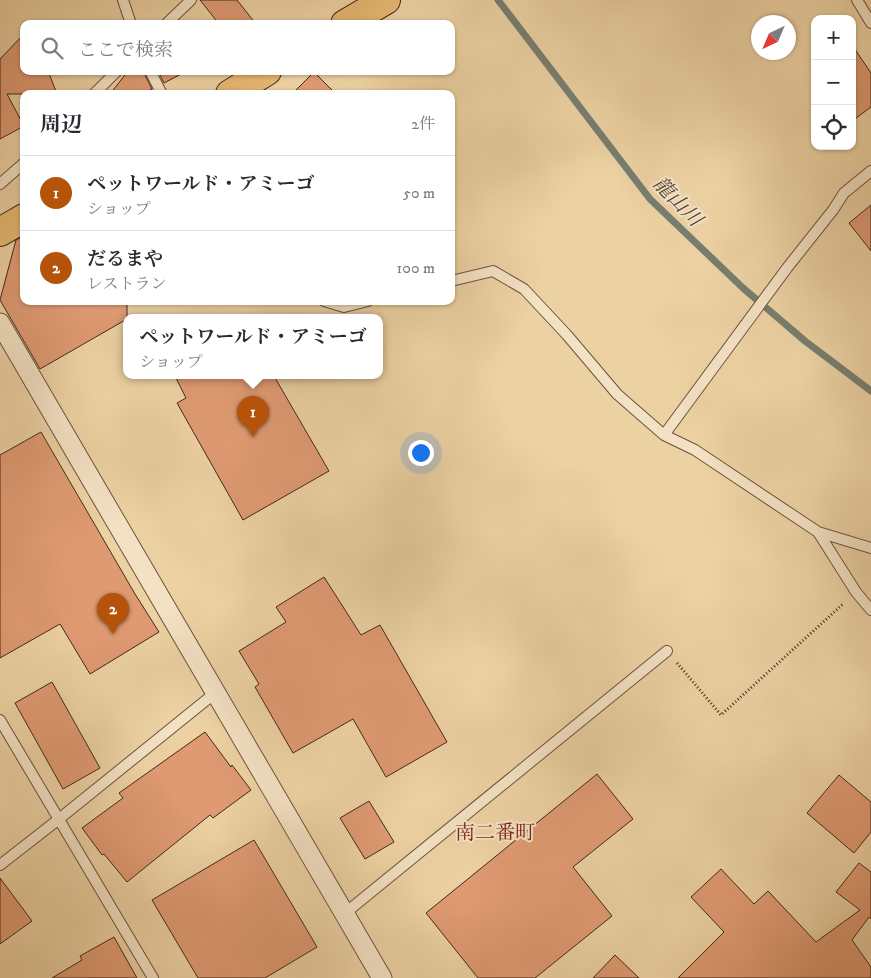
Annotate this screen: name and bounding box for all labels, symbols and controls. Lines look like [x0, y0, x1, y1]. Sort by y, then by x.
north arrow [751, 15, 796, 60]
map controls [811, 15, 856, 150]
button: + [811, 15, 856, 60]
search box [20, 20, 455, 75]
icon: search [38, 34, 66, 62]
text: ここで検索 [78, 39, 173, 62]
button: − [811, 60, 856, 105]
button: locate [811, 105, 856, 150]
text: 周辺 [40, 112, 82, 138]
text: 2件 [411, 114, 435, 134]
water label: 龍山川 [647, 172, 708, 234]
text: ペットワールド・アミーゴ [87, 173, 315, 196]
text: 1 [53, 183, 59, 203]
text: 50 m [403, 183, 435, 203]
text: ショップ [87, 199, 151, 219]
text: だるまや [87, 248, 163, 271]
text: 2 [52, 258, 60, 278]
text: 100 m [397, 258, 435, 278]
text: レストラン [87, 274, 167, 294]
popup [123, 314, 383, 379]
text: ペットワールド・アミーゴ [139, 326, 367, 349]
text: ショップ [139, 352, 203, 372]
pin: 1 [237, 396, 269, 437]
your location [408, 440, 434, 466]
pin: 2 [97, 593, 129, 634]
district label: 南二番町 [455, 821, 535, 846]

